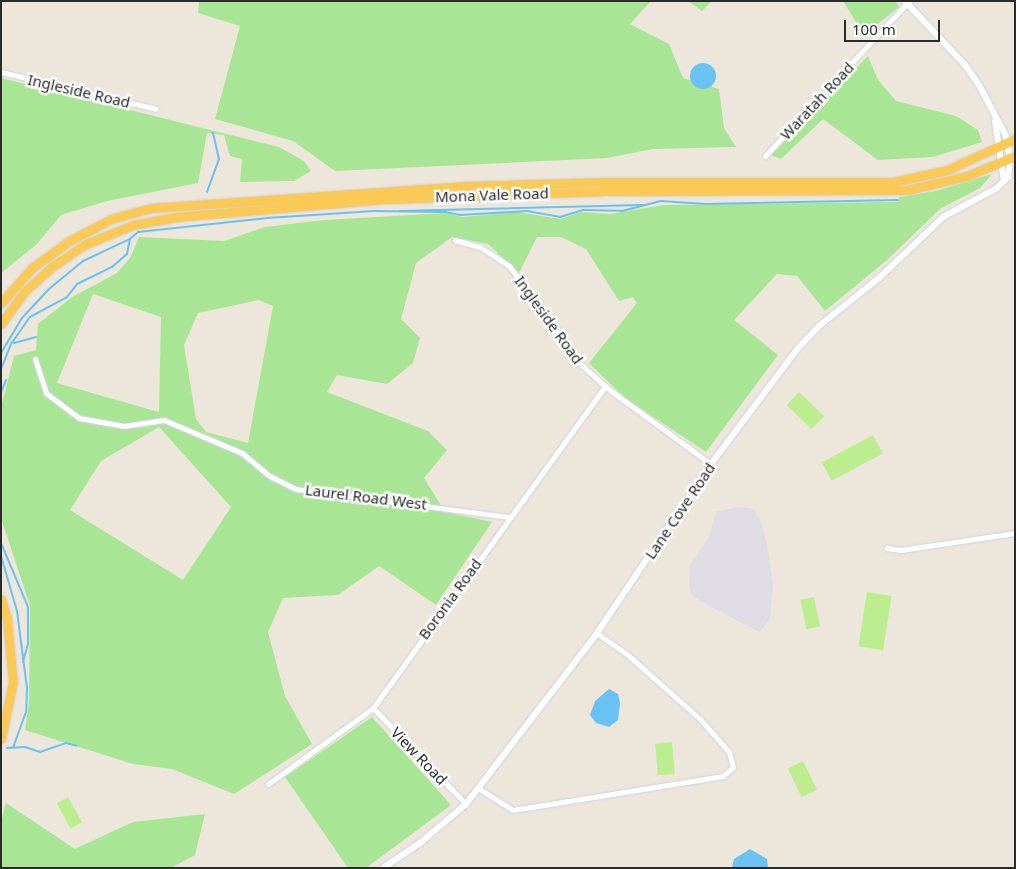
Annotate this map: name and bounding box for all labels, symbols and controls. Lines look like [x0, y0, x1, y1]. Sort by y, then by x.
scale bar [846, 10, 942, 42]
text: 100 m [852, 19, 896, 39]
street label: Waratah Road [777, 59, 857, 143]
street label: Ingleside Road [26, 70, 132, 112]
street label: Mona Vale Road [435, 184, 549, 206]
street label: Ingleside Road [511, 272, 587, 368]
street label: Lane Cove Road [641, 459, 719, 563]
street label: Laurel Road West [304, 481, 428, 513]
street label: Boronia Road [415, 555, 485, 643]
street label: View Road [387, 724, 451, 788]

